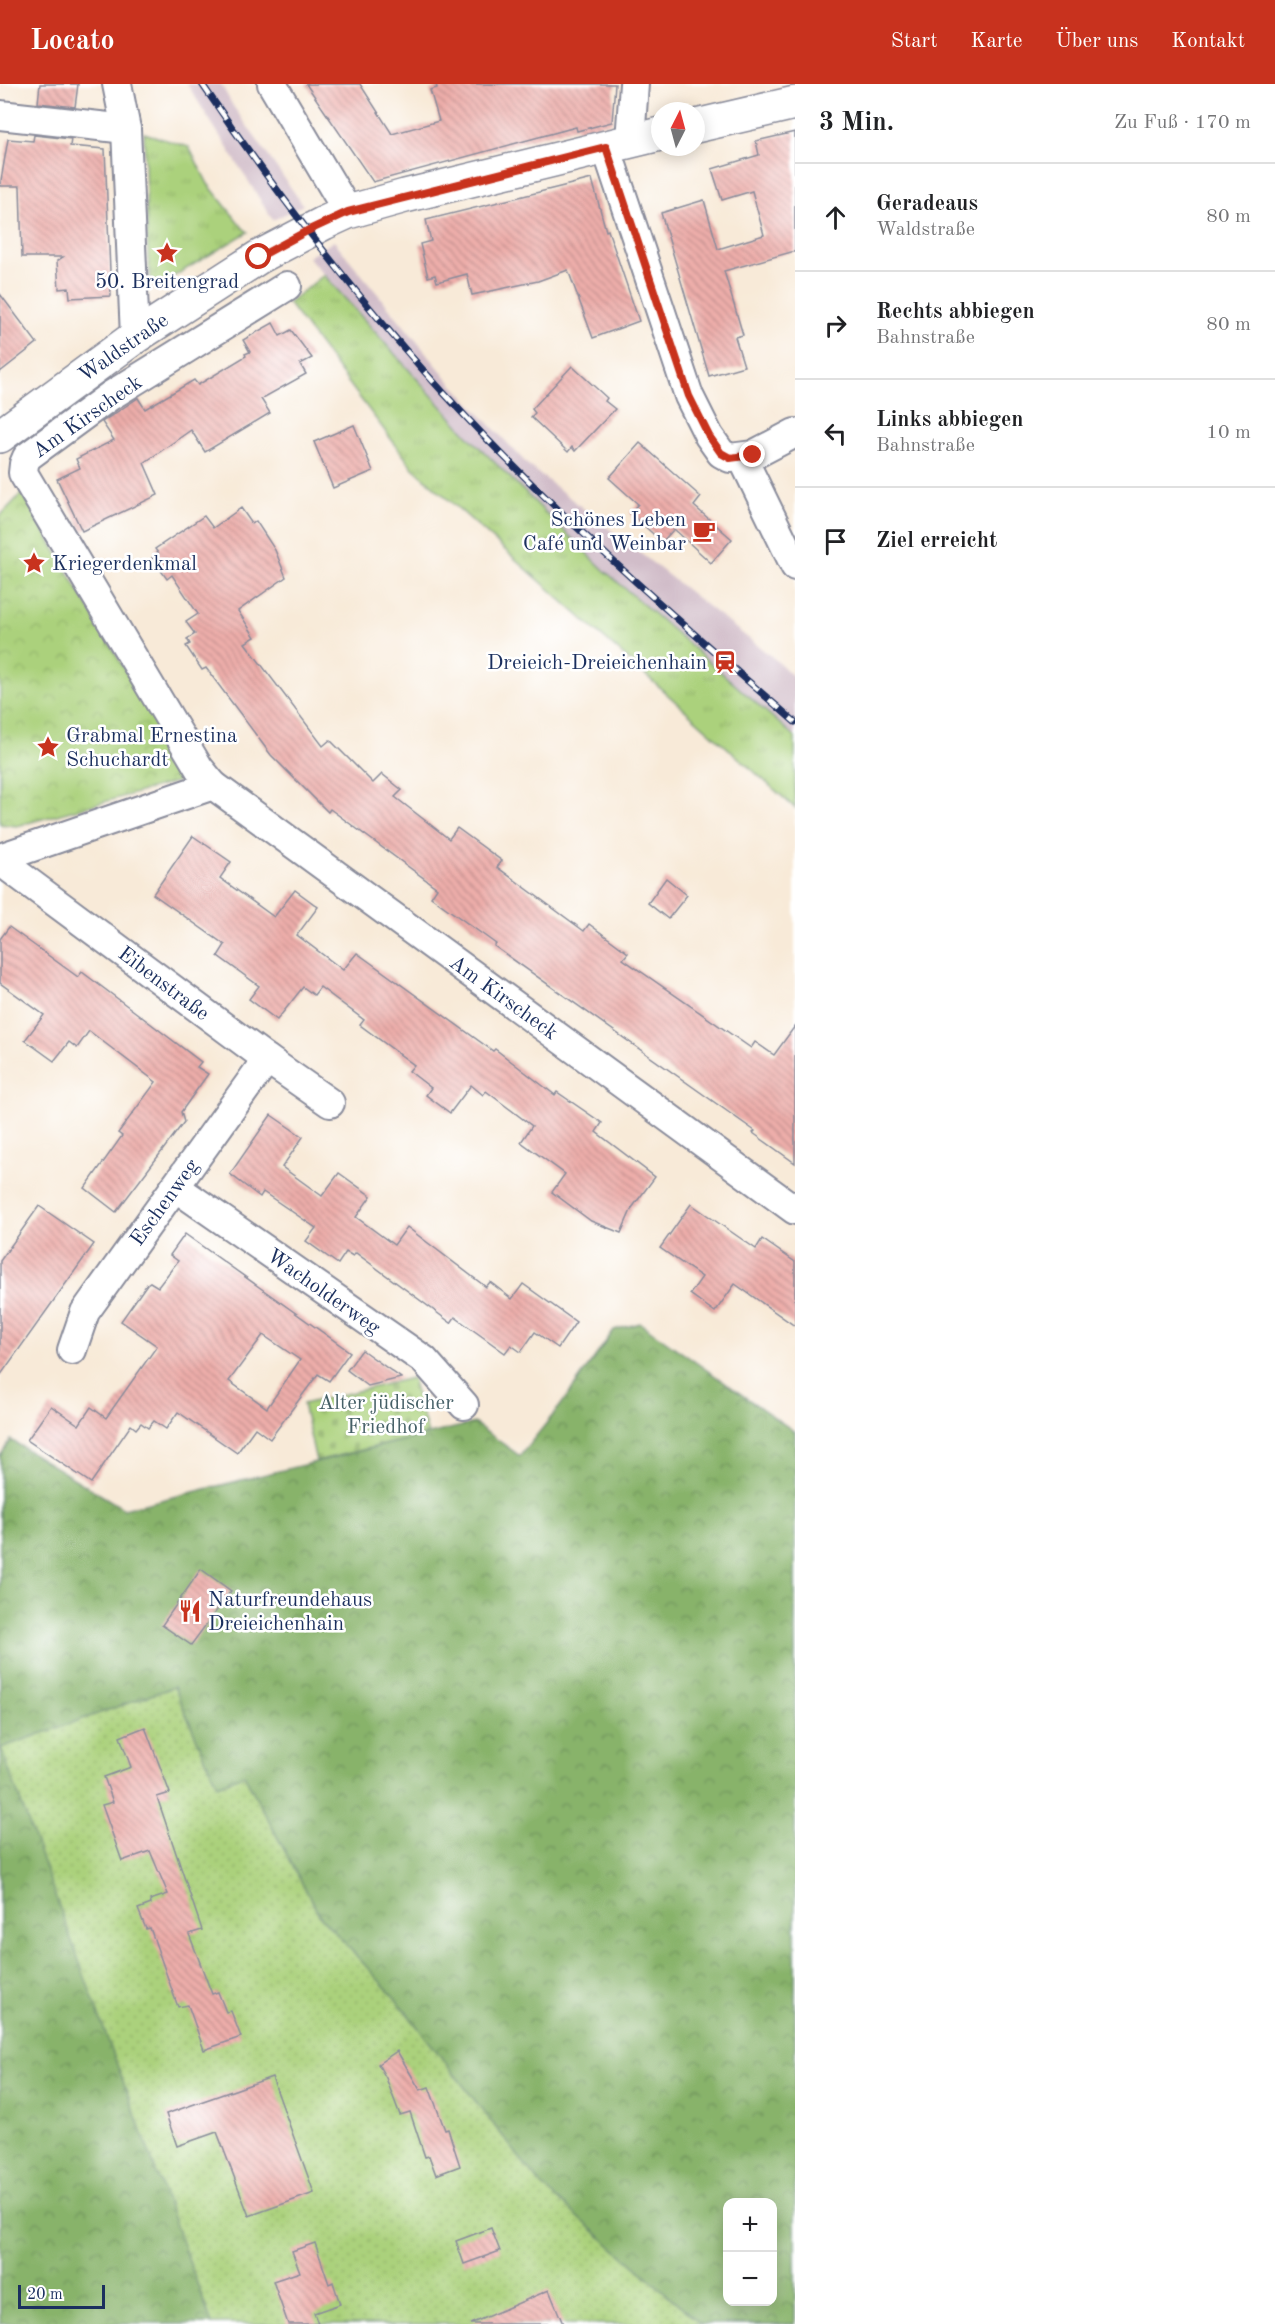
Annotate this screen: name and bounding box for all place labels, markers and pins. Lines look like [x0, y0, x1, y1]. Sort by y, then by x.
place icon: 50. Breitengrad [154, 240, 180, 266]
place label: 50. Breitengrad [95, 272, 239, 293]
place label: Schönes Leben Café und Weinbar [523, 510, 686, 555]
cafe icon: Schönes Leben Café und Weinbar [691, 518, 717, 544]
place icon: Kriegerdenkmal [21, 550, 47, 576]
place label: Kriegerdenkmal [52, 554, 197, 575]
station icon: Dreieich-Dreieichenhain [712, 649, 738, 675]
place label: Dreieich-Dreieichenhain [487, 653, 707, 674]
place label: Grabmal Ernestina Schuchardt [66, 726, 237, 771]
place icon: Grabmal Ernestina Schuchardt [35, 734, 61, 760]
place label: Naturfreundehaus Dreieichenhain [208, 1590, 372, 1635]
restaurant icon: Naturfreundehaus Dreieichenhain [177, 1598, 203, 1624]

